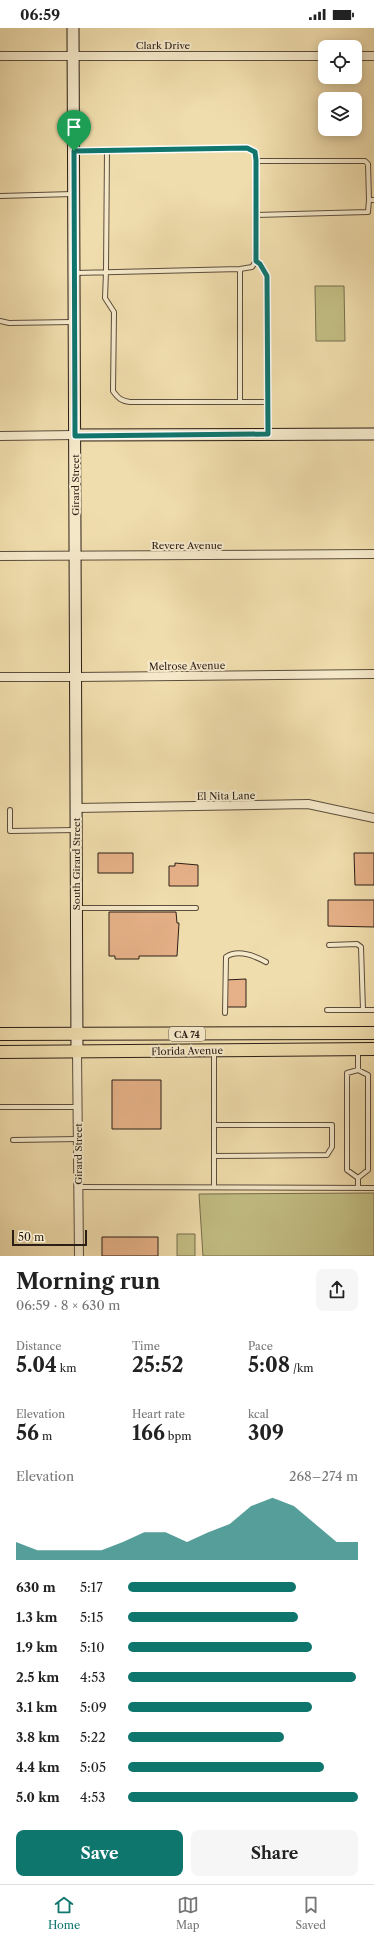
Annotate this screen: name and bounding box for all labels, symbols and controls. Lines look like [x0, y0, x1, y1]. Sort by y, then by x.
text: 06:59 [20, 5, 60, 24]
street label: Clark Drive [136, 39, 191, 52]
map controls [318, 40, 362, 136]
button: locate [318, 40, 362, 84]
button: layers [318, 92, 362, 136]
pin [57, 110, 91, 151]
icon: arrive [63, 116, 85, 138]
street label: Girard Street [69, 454, 82, 516]
street label: Revere Avenue [152, 539, 223, 552]
street label: Melrose Avenue [149, 659, 226, 673]
street label: El Nita Lane [196, 789, 256, 803]
street label: South Girard Street [70, 817, 83, 910]
road number: CA 74 [169, 1027, 205, 1041]
street label: Florida Avenue [151, 1044, 223, 1058]
street label: Girard Street [72, 1123, 85, 1185]
scale bar [12, 1228, 87, 1247]
text: 50 m [18, 1230, 44, 1244]
text: Morning run [16, 1268, 160, 1295]
button: share [316, 1269, 358, 1311]
text: 06:59 · 8 × 630 m [16, 1297, 120, 1313]
text: Distance [16, 1339, 62, 1353]
text: Time [132, 1339, 160, 1353]
text: Pace [248, 1339, 273, 1353]
text: 5.04 [16, 1353, 57, 1377]
text: 25:52 [132, 1353, 184, 1377]
text: 5:08 [248, 1353, 290, 1377]
text: km [57, 1361, 76, 1375]
text: /km [290, 1361, 314, 1375]
text: Elevation [16, 1407, 65, 1421]
text: Heart rate [132, 1407, 185, 1421]
text: kcal [248, 1407, 269, 1421]
text: 56 [16, 1421, 39, 1445]
text: 166 [132, 1421, 165, 1445]
text: 309 [248, 1421, 284, 1445]
text: m [39, 1429, 52, 1443]
text: bpm [165, 1429, 192, 1443]
text: Elevation [16, 1468, 74, 1484]
text: 268–274 m [289, 1468, 358, 1484]
text: 630 m [16, 1579, 56, 1595]
text: 5:17 [80, 1579, 103, 1595]
text: 1.3 km [16, 1609, 58, 1625]
text: 5:15 [80, 1609, 103, 1625]
text: 1.9 km [16, 1639, 58, 1655]
text: 5:10 [80, 1639, 104, 1655]
text: 2.5 km [16, 1669, 59, 1685]
text: 4:53 [80, 1669, 105, 1685]
text: 3.1 km [16, 1699, 58, 1715]
text: 5:09 [80, 1699, 107, 1715]
text: 3.8 km [16, 1729, 60, 1745]
text: 5:22 [80, 1729, 106, 1745]
text: 4.4 km [16, 1759, 60, 1775]
text: 5:05 [80, 1759, 106, 1775]
text: 5.0 km [16, 1789, 60, 1805]
text: 4:53 [80, 1789, 105, 1805]
button: Save [16, 1830, 183, 1876]
button: Share [191, 1830, 358, 1876]
tab: Home [48, 1894, 80, 1932]
tab: Map [176, 1894, 200, 1932]
tab: Saved [295, 1894, 326, 1932]

